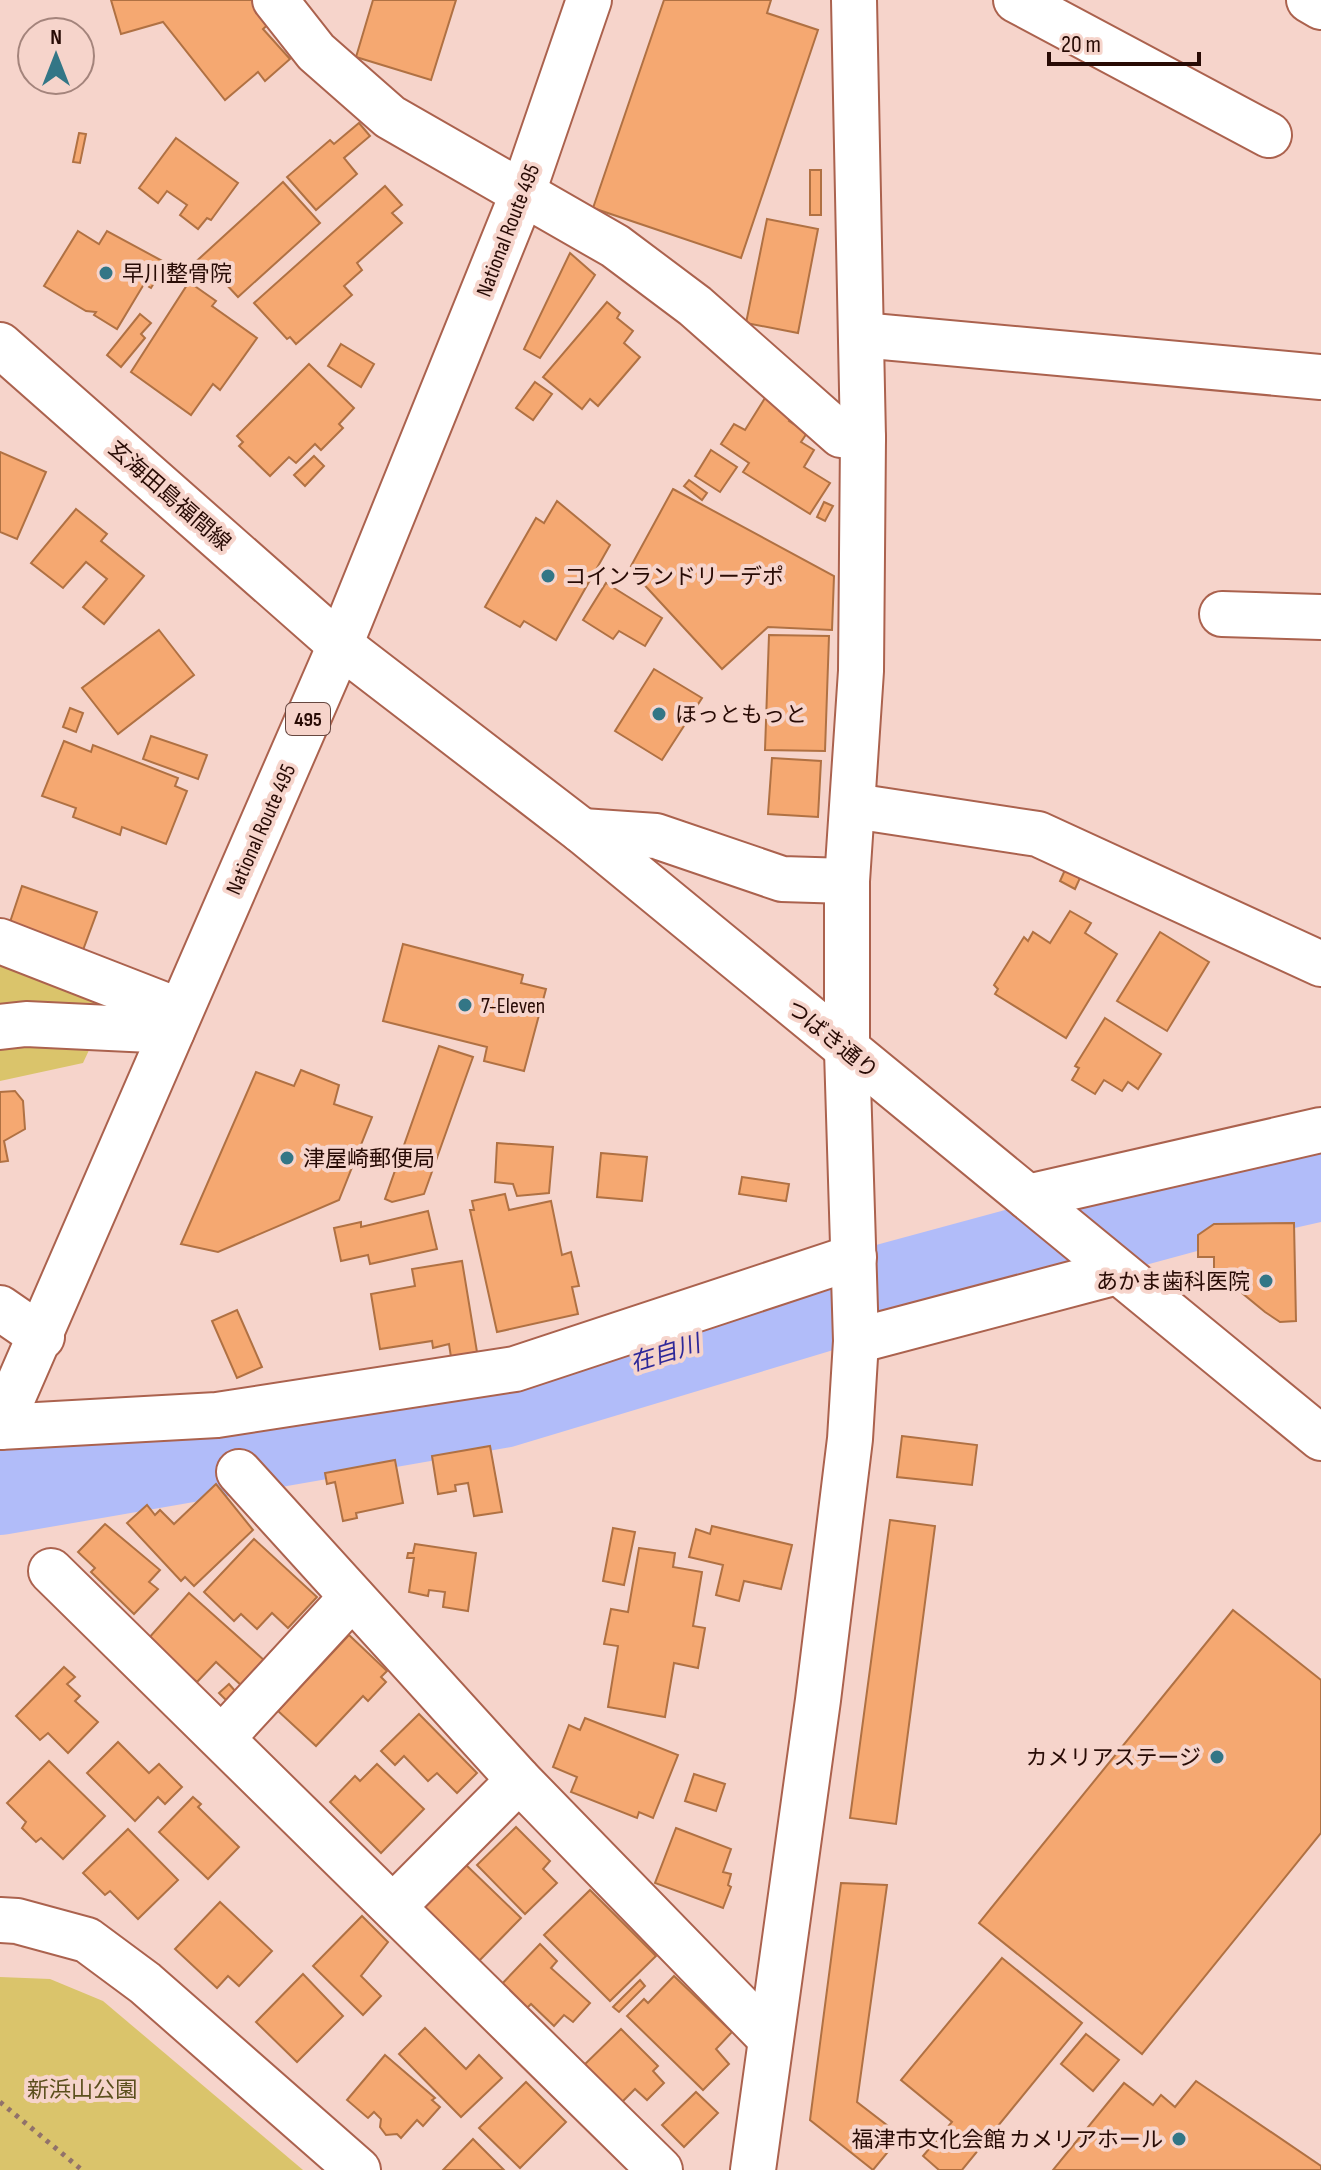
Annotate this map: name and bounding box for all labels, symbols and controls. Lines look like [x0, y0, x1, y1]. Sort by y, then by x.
north arrow [16, 16, 96, 96]
scale bar [1049, 16, 1199, 66]
text: N [50, 24, 62, 51]
text: 20 m [1061, 30, 1101, 59]
street label: National Route 495 [471, 160, 546, 301]
place label: 早川整骨院 [122, 261, 232, 288]
marker: 早川整骨院 [97, 264, 115, 282]
street label: 玄海田島福間線 [102, 435, 236, 557]
place label: コインランドリーデポ [564, 564, 784, 591]
marker: コインランドリーデポ [539, 567, 557, 585]
place label: ほっともっと [675, 702, 807, 729]
road number: 495 [286, 703, 330, 735]
marker: ほっともっと [650, 705, 668, 723]
street label: National Route 495 [221, 760, 302, 899]
place label: 7-Eleven [481, 993, 545, 1020]
street label: つばき通り [781, 995, 883, 1085]
marker: 7-Eleven [456, 996, 474, 1014]
place label: 津屋崎郵便局 [303, 1146, 435, 1173]
marker: 津屋崎郵便局 [278, 1149, 296, 1167]
place label: あかま歯科医院 [1096, 1269, 1250, 1296]
marker: あかま歯科医院 [1257, 1272, 1275, 1290]
water label: 在自川 [626, 1328, 707, 1378]
place label: カメリアステージ [1025, 1745, 1201, 1772]
marker: カメリアステージ [1208, 1748, 1226, 1766]
park label: 新浜山公園 [27, 2077, 137, 2104]
place label: 福津市文化会館 カメリアホール [852, 2127, 1163, 2154]
marker: 福津市文化会館 カメリアホール [1170, 2130, 1188, 2148]

